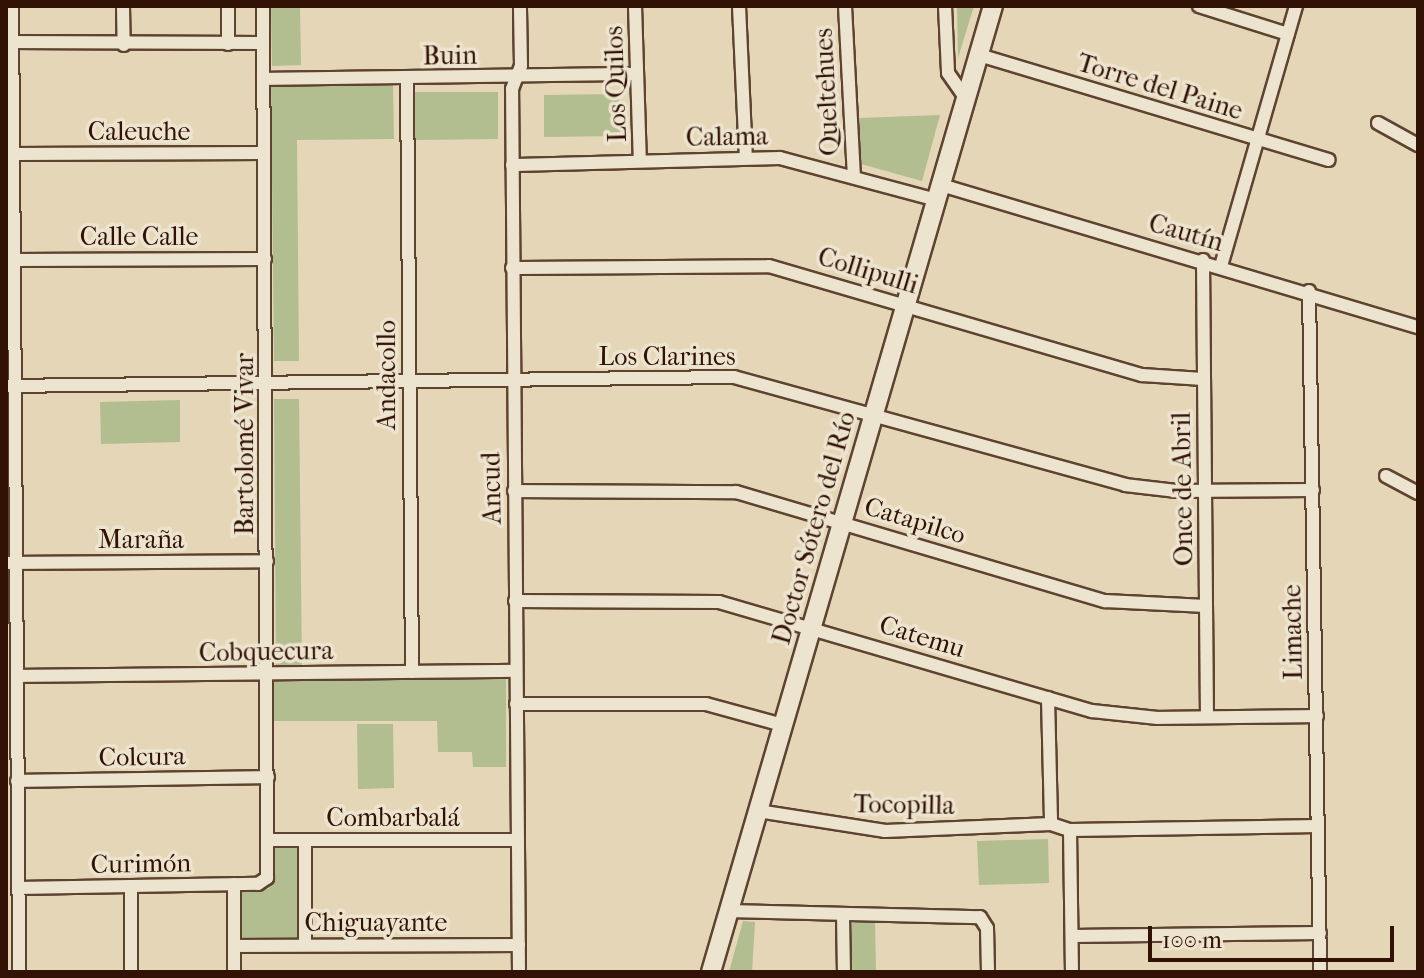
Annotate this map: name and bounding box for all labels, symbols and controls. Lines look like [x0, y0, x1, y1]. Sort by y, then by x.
street label: Los Quilos [598, 25, 634, 143]
street label: Queltehues [808, 27, 846, 157]
street label: Buin [423, 40, 477, 72]
street label: Torre del Paine [1074, 47, 1246, 127]
street label: Caleuche [88, 116, 190, 148]
street label: Calama [686, 121, 768, 153]
street label: Cautín [1145, 208, 1227, 258]
street label: Calle Calle [80, 221, 198, 253]
street label: Collipulli [814, 241, 922, 301]
street label: Andacollo [371, 320, 403, 430]
street label: Los Clarines [598, 341, 736, 373]
street label: Bartolomé Vivar [229, 353, 261, 535]
street label: Doctor Sótero del Río [766, 408, 862, 648]
street label: Once de Abril [1166, 412, 1200, 566]
street label: Ancud [476, 452, 508, 524]
street label: Catapilco [861, 491, 969, 551]
street label: Maraña [98, 524, 184, 556]
street label: Limache [1277, 584, 1309, 680]
street label: Catemu [875, 609, 969, 665]
street label: Cobquecura [199, 635, 333, 669]
street label: Colcura [98, 741, 186, 773]
street label: Tocopilla [853, 789, 955, 821]
street label: Combarbalá [326, 802, 460, 834]
street label: Curimón [90, 848, 192, 880]
street label: Chiguayante [305, 907, 447, 939]
scale bar [1152, 910, 1398, 960]
text: 100 m [1162, 926, 1222, 954]

